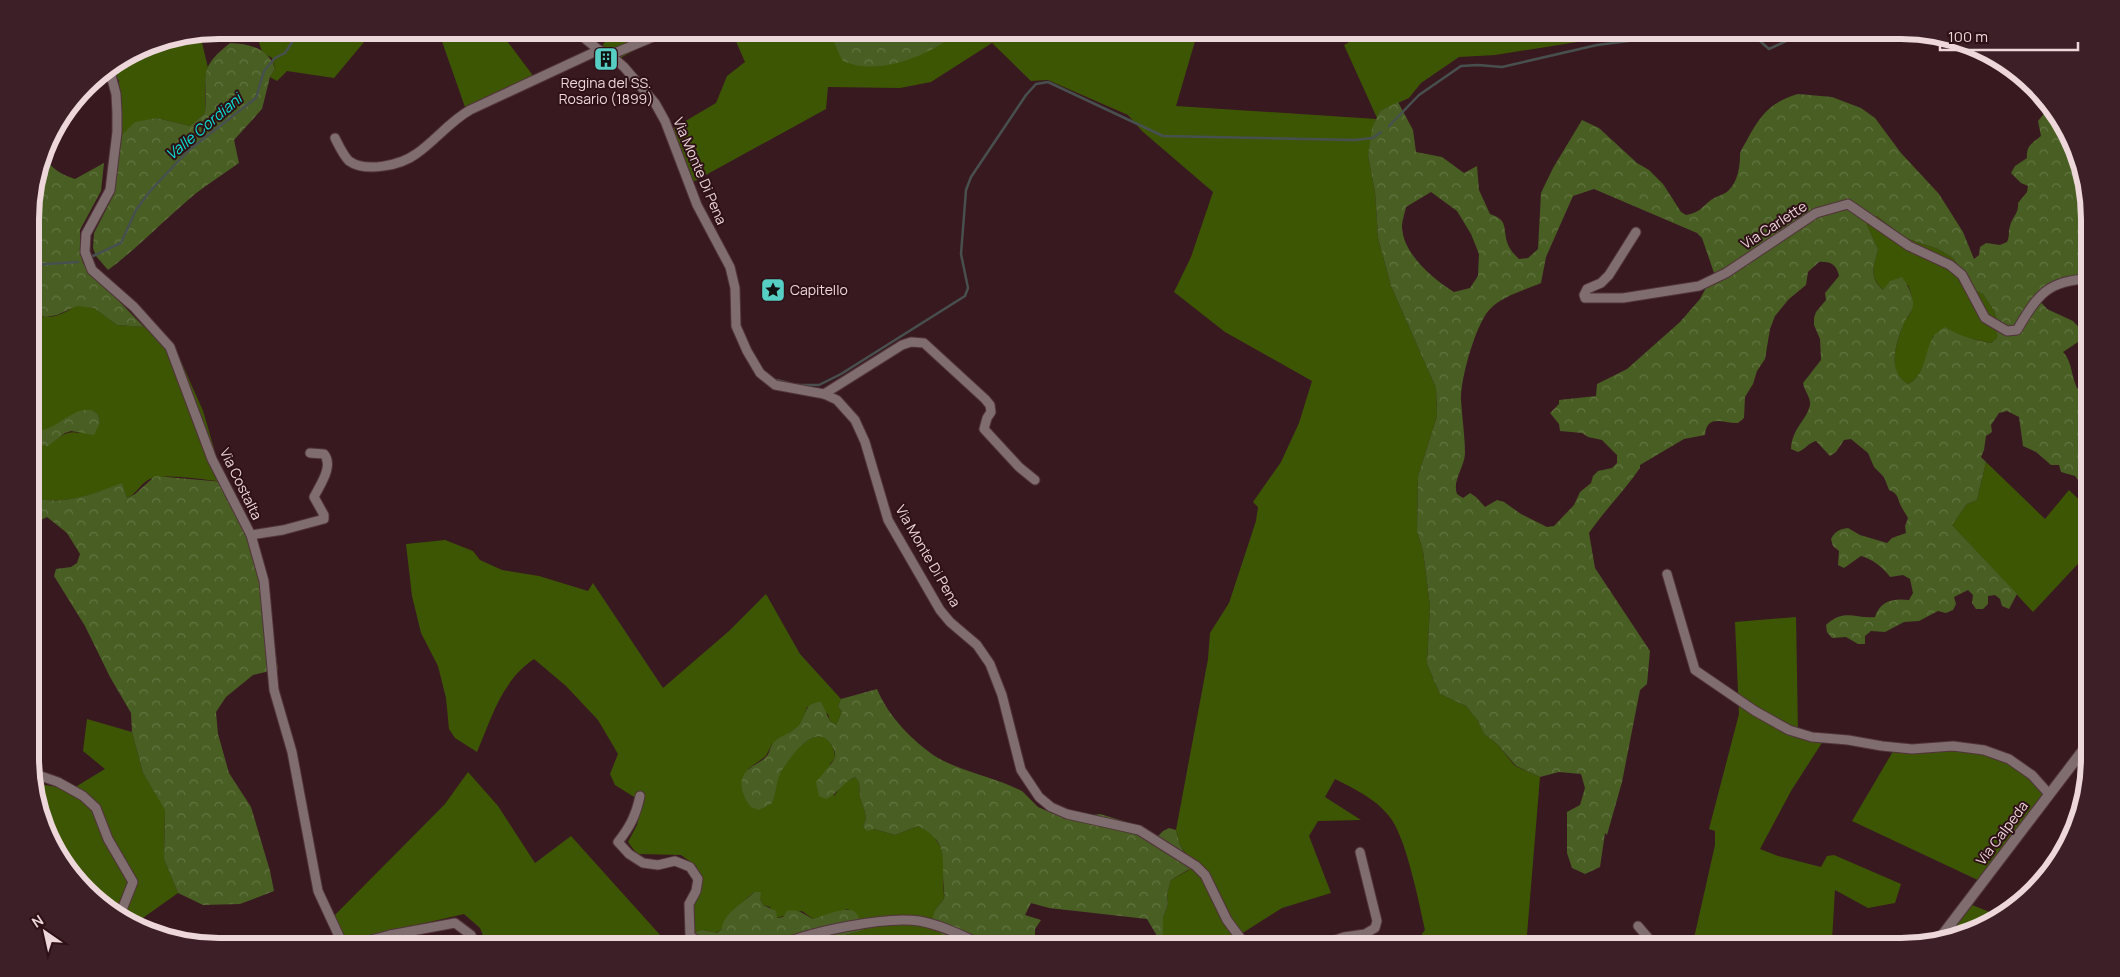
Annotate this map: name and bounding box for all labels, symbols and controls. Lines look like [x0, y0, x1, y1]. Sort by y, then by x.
scale bar [1940, 20, 2078, 52]
text: 100 m [1948, 26, 1988, 47]
building icon: Regina del SS. Rosario (1899) [593, 46, 619, 72]
place label: Regina del SS. Rosario (1899) [559, 73, 653, 108]
water label: Valle Cordiani [161, 87, 248, 165]
street label: Via Monte Di Pena [669, 114, 732, 227]
street label: Via Carlette [1737, 196, 1810, 253]
place icon: Capitello [760, 277, 786, 303]
place label: Capitello [790, 280, 848, 299]
street label: Via Costalta [216, 445, 267, 523]
street label: Via Monte Di Pena [892, 501, 965, 610]
street label: Via Calpeda [1971, 797, 2032, 869]
north arrow [20, 907, 70, 957]
text: N [28, 910, 47, 931]

